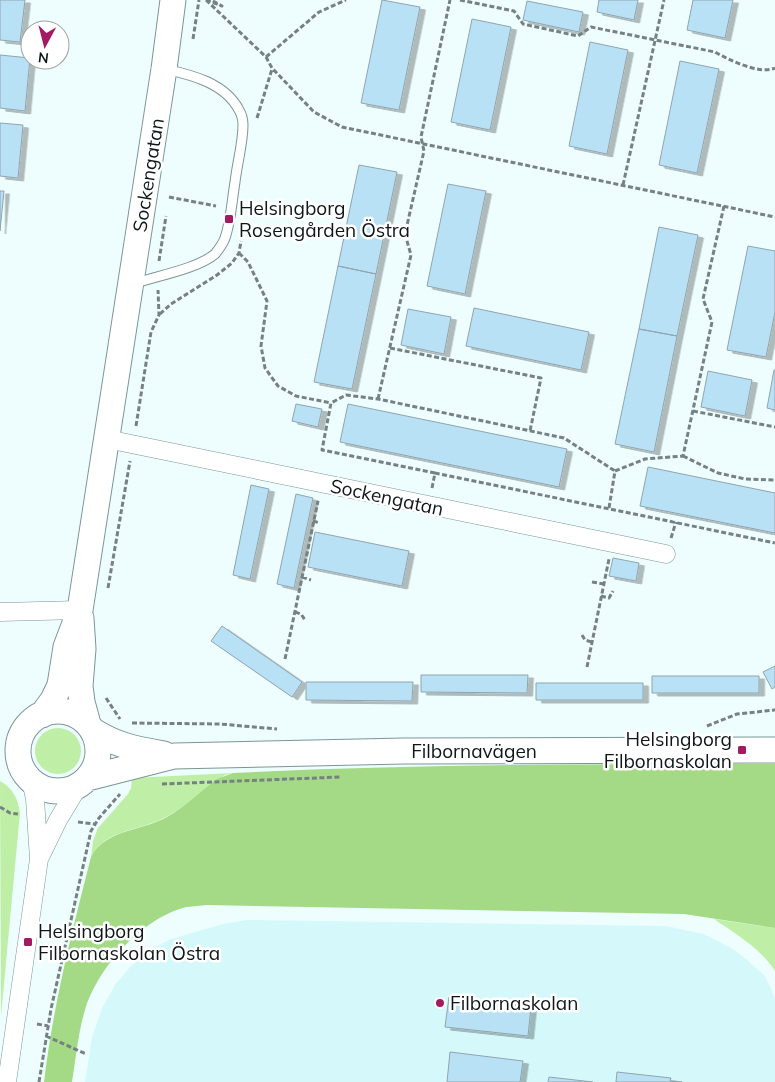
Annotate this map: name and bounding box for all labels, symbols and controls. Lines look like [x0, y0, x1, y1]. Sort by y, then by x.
north arrow [20, 20, 70, 70]
text: N [37, 48, 50, 67]
street label: Sockengatan [127, 116, 169, 234]
place label: Helsingborg Rosengården Östra [239, 196, 410, 242]
marker: Helsingborg Rosengården Östra [223, 213, 235, 225]
street label: Sockengatan [328, 473, 446, 521]
place label: Helsingborg Filbornaskolan [604, 727, 732, 773]
street label: Filbornavägen [411, 739, 537, 763]
marker: Helsingborg Filbornaskolan [736, 744, 748, 756]
place label: Helsingborg Filbornaskolan Östra [38, 919, 220, 965]
marker: Helsingborg Filbornaskolan Östra [22, 936, 34, 948]
place label: Filbornaskolan [450, 991, 578, 1015]
marker: Filbornaskolan [434, 997, 446, 1009]

